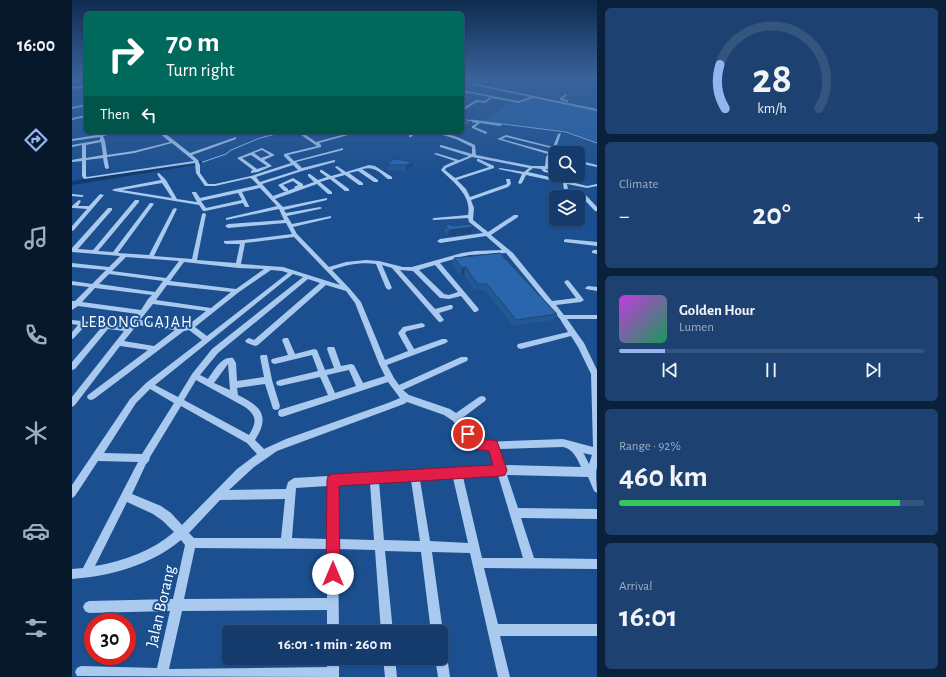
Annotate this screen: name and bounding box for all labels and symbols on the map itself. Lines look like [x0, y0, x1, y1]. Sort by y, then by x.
district label: LEBONG GAJAH [81, 314, 193, 330]
pin [451, 417, 485, 451]
position arrow [312, 553, 354, 595]
street label: Jalan Borang [143, 563, 178, 649]
speed limit sign: 30 [84, 613, 136, 665]

